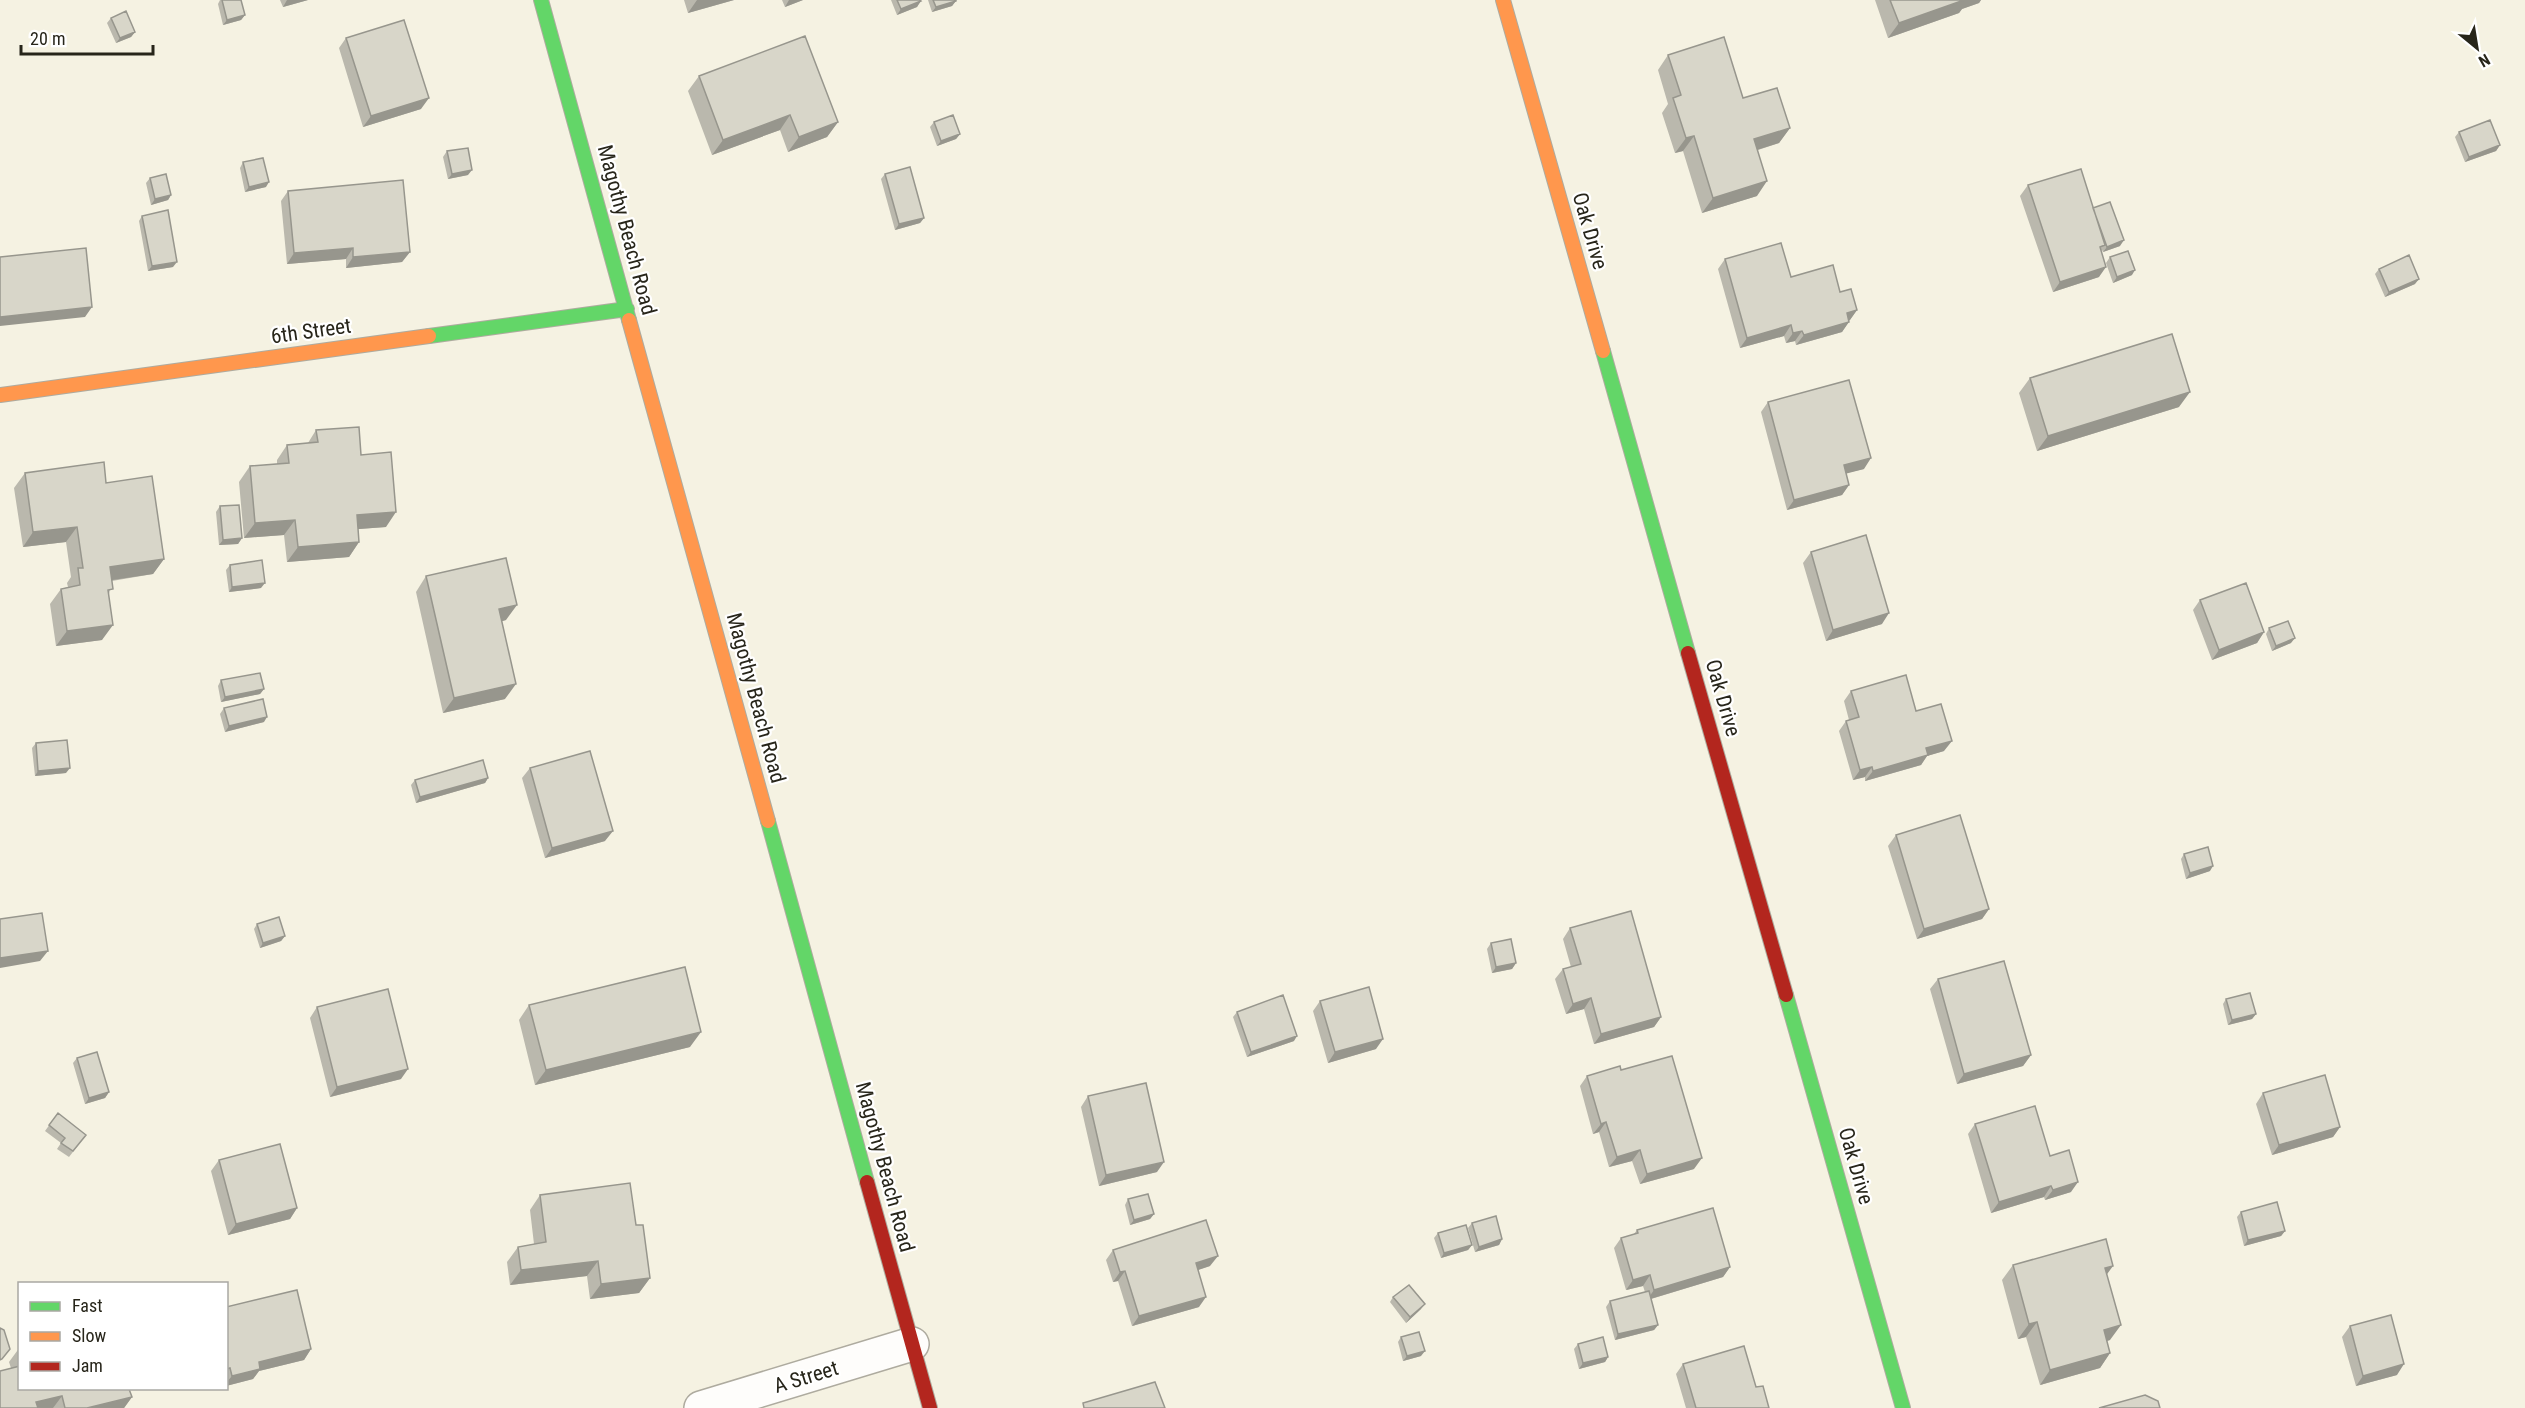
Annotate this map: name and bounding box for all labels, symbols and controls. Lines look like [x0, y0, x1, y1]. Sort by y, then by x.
scale bar [21, 18, 153, 56]
north arrow [2447, 18, 2507, 78]
text: 20 m [30, 28, 65, 49]
text: N [2475, 50, 2493, 71]
street label: Magothy Beach Road [593, 142, 661, 318]
street label: Oak Drive [1568, 190, 1612, 272]
street label: 6th Street [269, 313, 353, 349]
street label: Magothy Beach Road [722, 610, 790, 786]
street label: Oak Drive [1701, 657, 1745, 739]
street label: Magothy Beach Road [851, 1079, 919, 1255]
street label: Oak Drive [1834, 1125, 1878, 1207]
legend [18, 1282, 228, 1390]
text: Fast [72, 1295, 103, 1316]
text: Slow [72, 1325, 107, 1346]
text: Jam [72, 1355, 103, 1376]
street label: A Street [771, 1356, 841, 1398]

